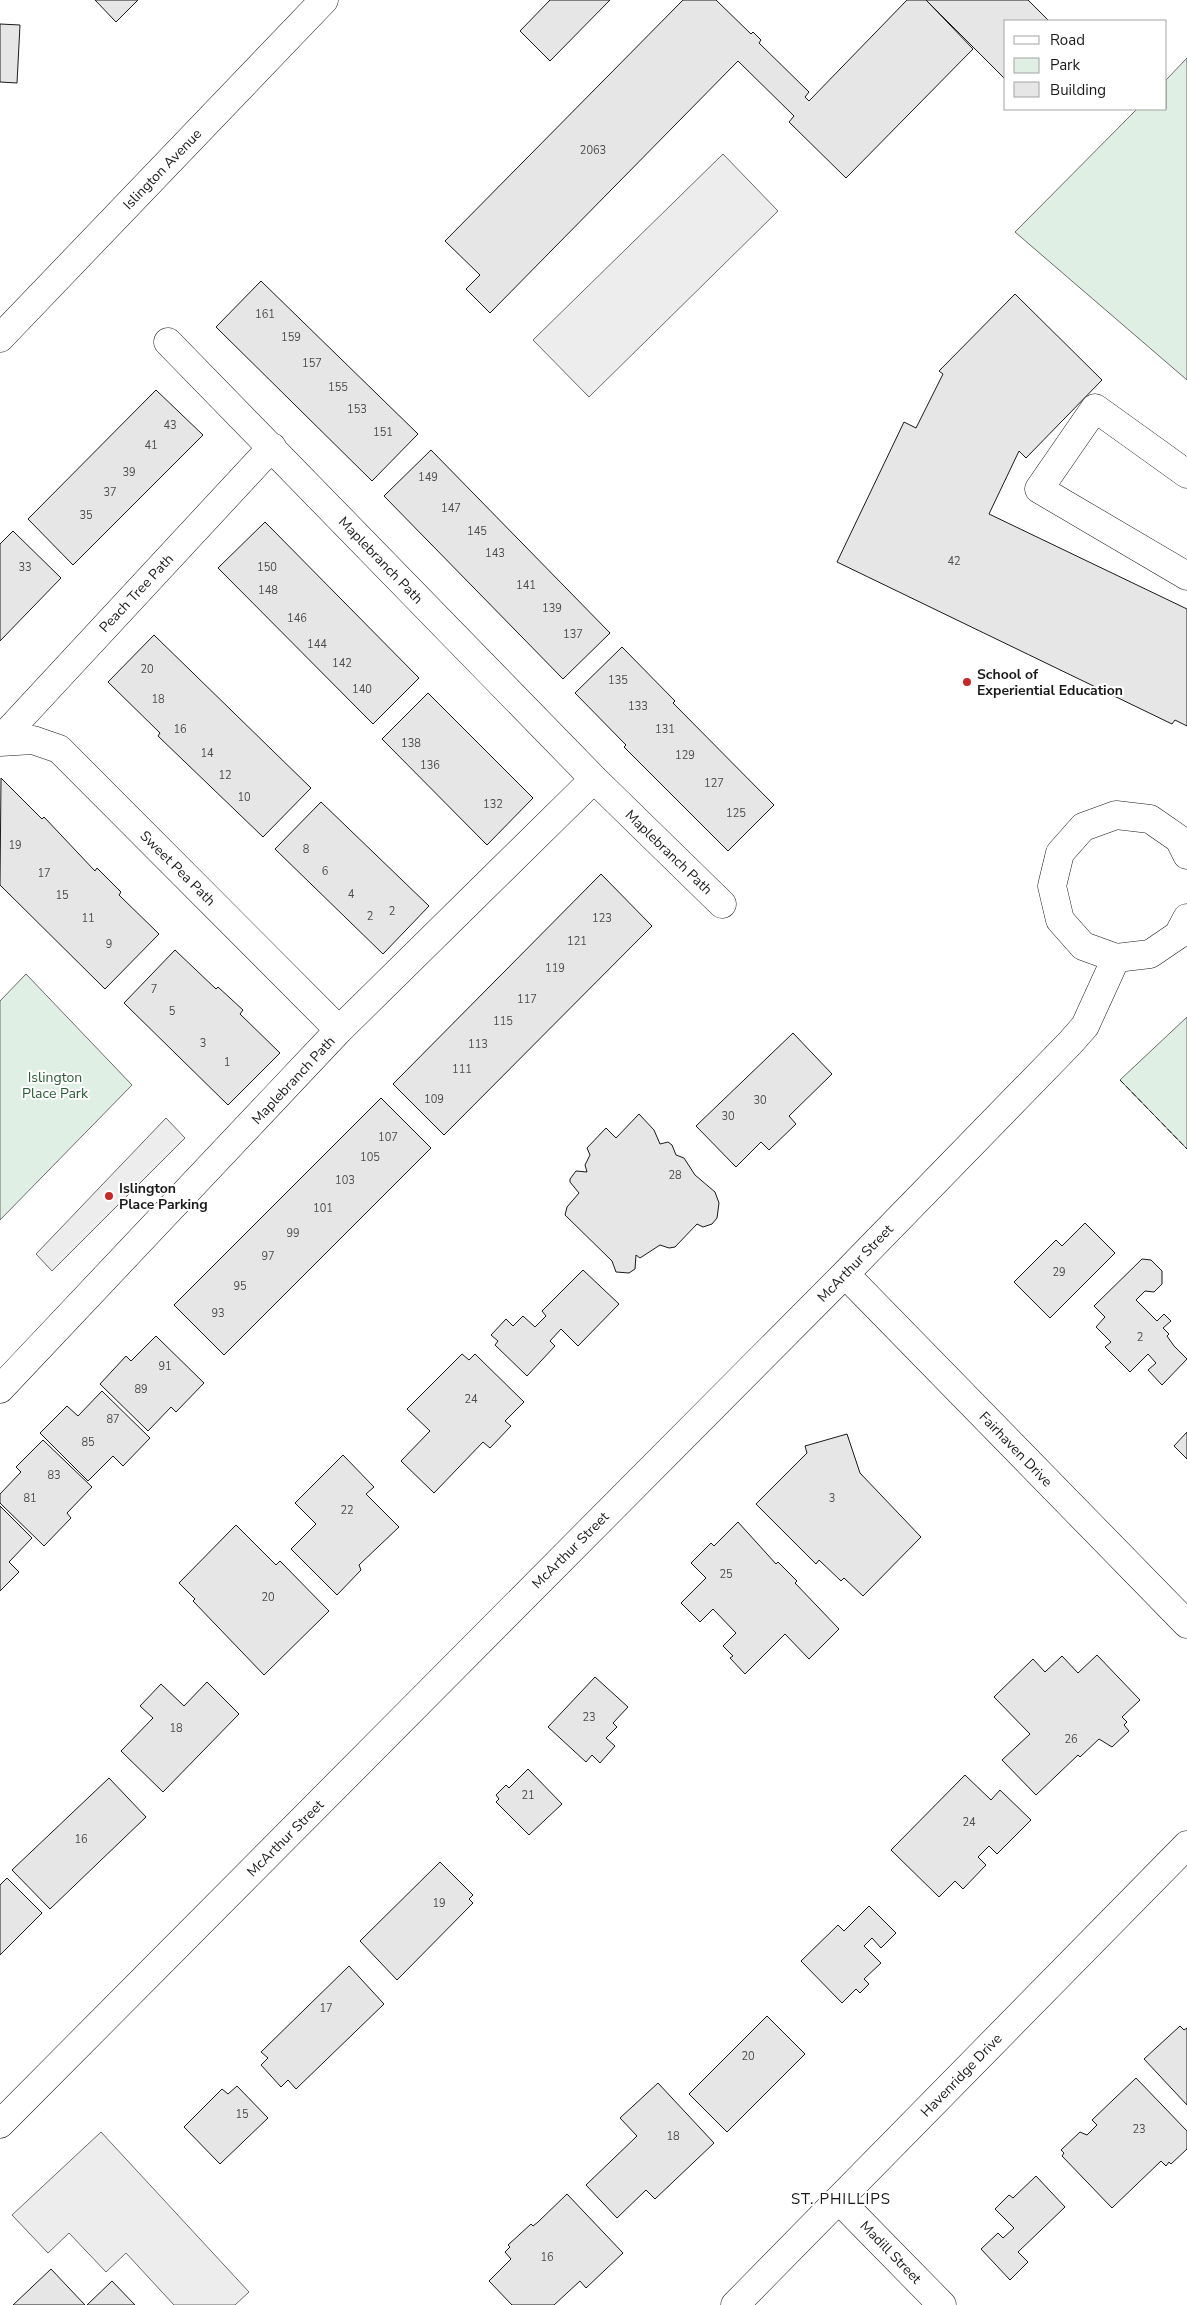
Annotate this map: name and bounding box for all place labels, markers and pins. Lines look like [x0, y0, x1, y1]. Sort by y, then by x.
place label: School of Experiential Education [977, 665, 1123, 700]
marker: School of Experiential Education [961, 676, 973, 688]
place label: Islington Place Parking [119, 1179, 208, 1214]
marker: Islington Place Parking [103, 1190, 115, 1202]

